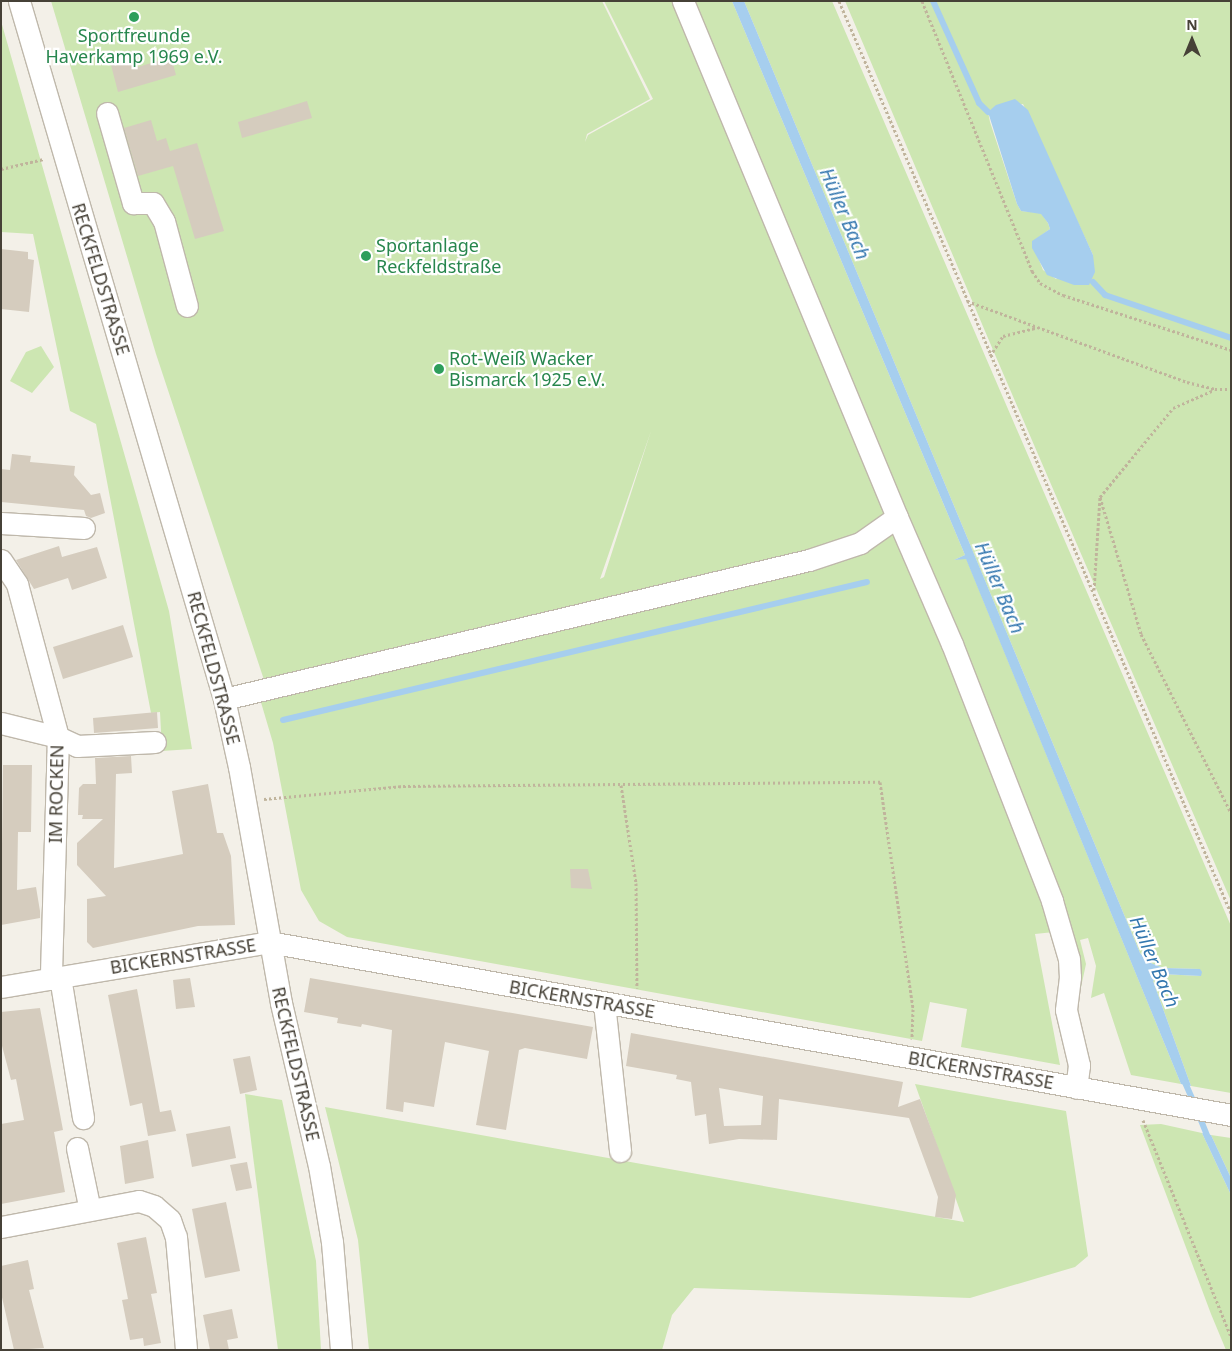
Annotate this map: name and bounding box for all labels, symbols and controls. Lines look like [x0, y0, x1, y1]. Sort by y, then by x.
marker: Sportfreunde Haverkamp 1969 e.V. [128, 11, 140, 23]
north arrow [1167, 15, 1217, 65]
text: N [1186, 15, 1198, 34]
place label: Sportfreunde Haverkamp 1969 e.V. [46, 25, 222, 68]
water label: Hüller Bach [814, 165, 874, 263]
street label: RECKFELDSTRASSE [68, 200, 134, 358]
place label: Sportanlage Reckfeldstraße [376, 235, 501, 278]
marker: Sportanlage Reckfeldstraße [360, 250, 372, 262]
place label: Rot-Weiß Wacker Bismarck 1925 e.V. [449, 348, 605, 390]
marker: Rot-Weiß Wacker Bismarck 1925 e.V. [433, 363, 445, 375]
water label: Hüller Bach [969, 539, 1029, 637]
street label: RECKFELDSTRASSE [183, 589, 245, 747]
street label: IM ROCKEN [44, 745, 68, 843]
water label: Hüller Bach [1124, 913, 1184, 1011]
street label: BICKERNSTRASSE [108, 934, 258, 978]
street label: BICKERNSTRASSE [507, 976, 657, 1022]
street label: RECKFELDSTRASSE [268, 985, 324, 1143]
street label: BICKERNSTRASSE [906, 1047, 1056, 1093]

